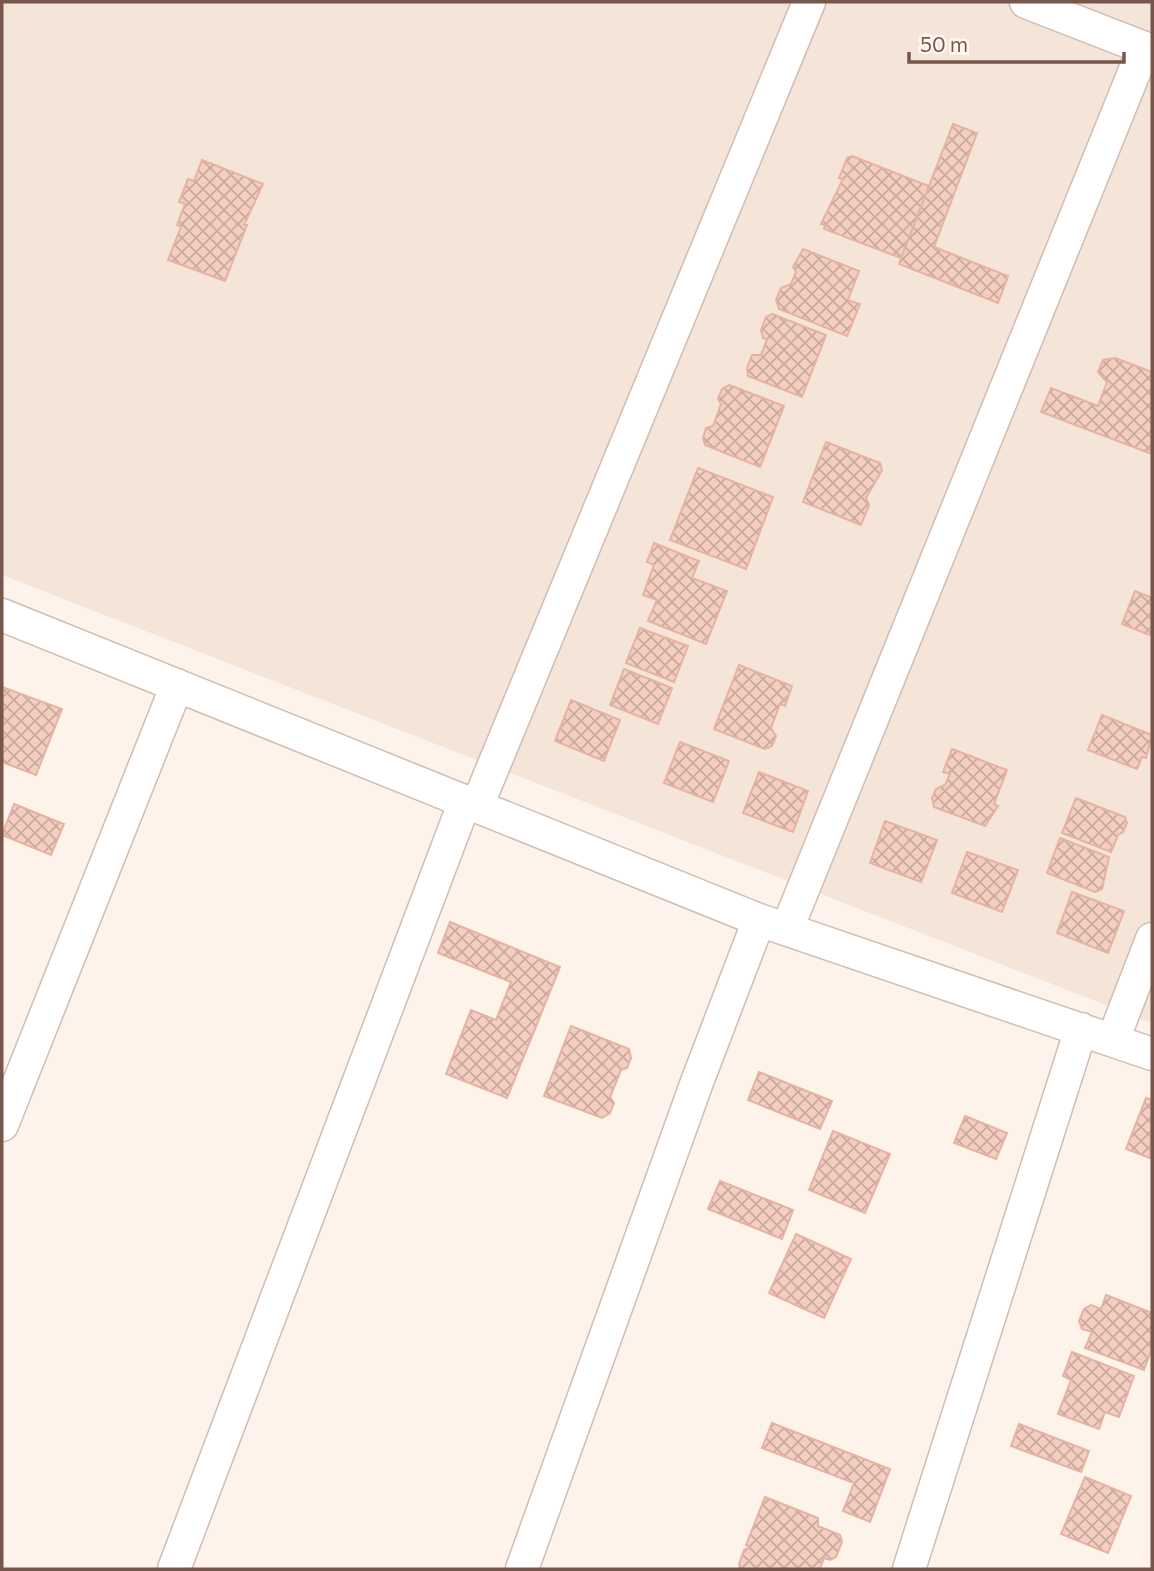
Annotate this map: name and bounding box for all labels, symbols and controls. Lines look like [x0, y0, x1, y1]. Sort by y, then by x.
scale bar [909, 21, 1124, 65]
text: 50 m [920, 31, 968, 56]

